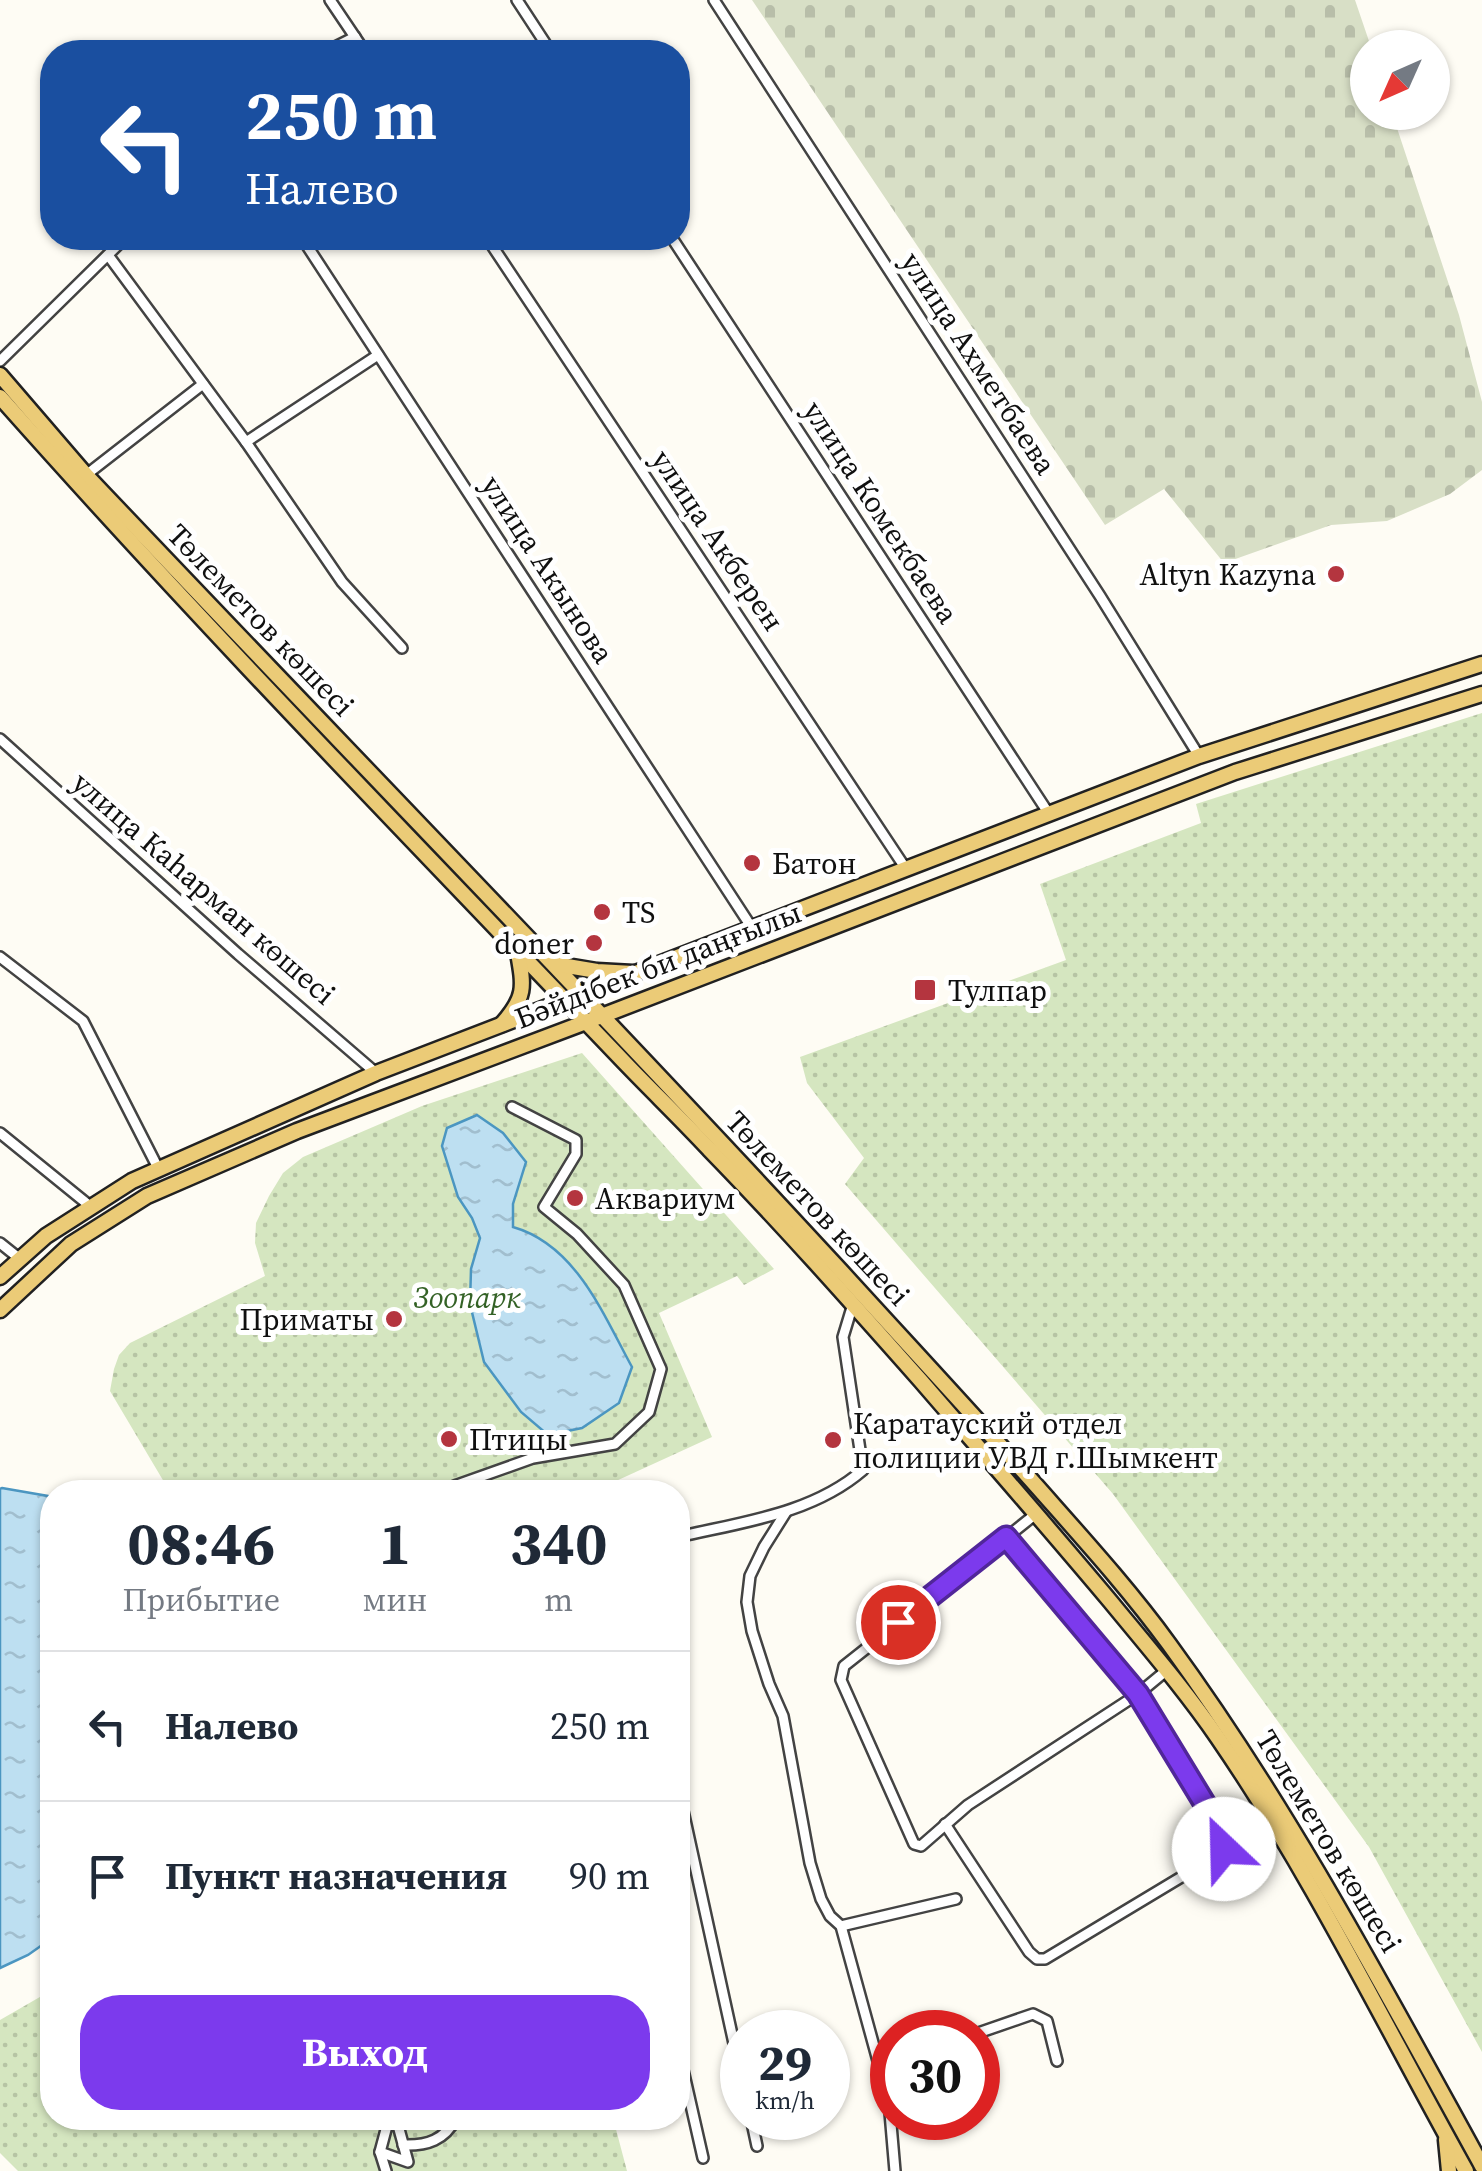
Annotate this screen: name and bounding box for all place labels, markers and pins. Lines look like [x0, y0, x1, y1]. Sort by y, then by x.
place label: Altyn Kazyna [1139, 554, 1317, 595]
marker: Altyn Kazyna [1325, 563, 1347, 585]
place label: Батон [772, 843, 857, 884]
marker: Батон [741, 852, 763, 874]
place label: TS [622, 892, 655, 933]
marker: TS [591, 901, 613, 923]
place label: doner [494, 923, 574, 964]
marker: doner [583, 932, 605, 954]
place label: Тулпар [948, 970, 1047, 1011]
marker: Тулпар [912, 977, 938, 1003]
place label: Аквариум [595, 1178, 736, 1219]
marker: Аквариум [564, 1187, 586, 1209]
place label: Приматы [240, 1299, 374, 1340]
marker: Приматы [383, 1308, 405, 1330]
place label: Каратауский отдел полиции УВД г.Шымкент [853, 1403, 1218, 1478]
place label: Птицы [469, 1419, 568, 1460]
marker: Птицы [438, 1428, 460, 1450]
marker: Каратауский отдел полиции УВД г.Шымкент [822, 1429, 844, 1451]
pin [856, 1580, 941, 1665]

